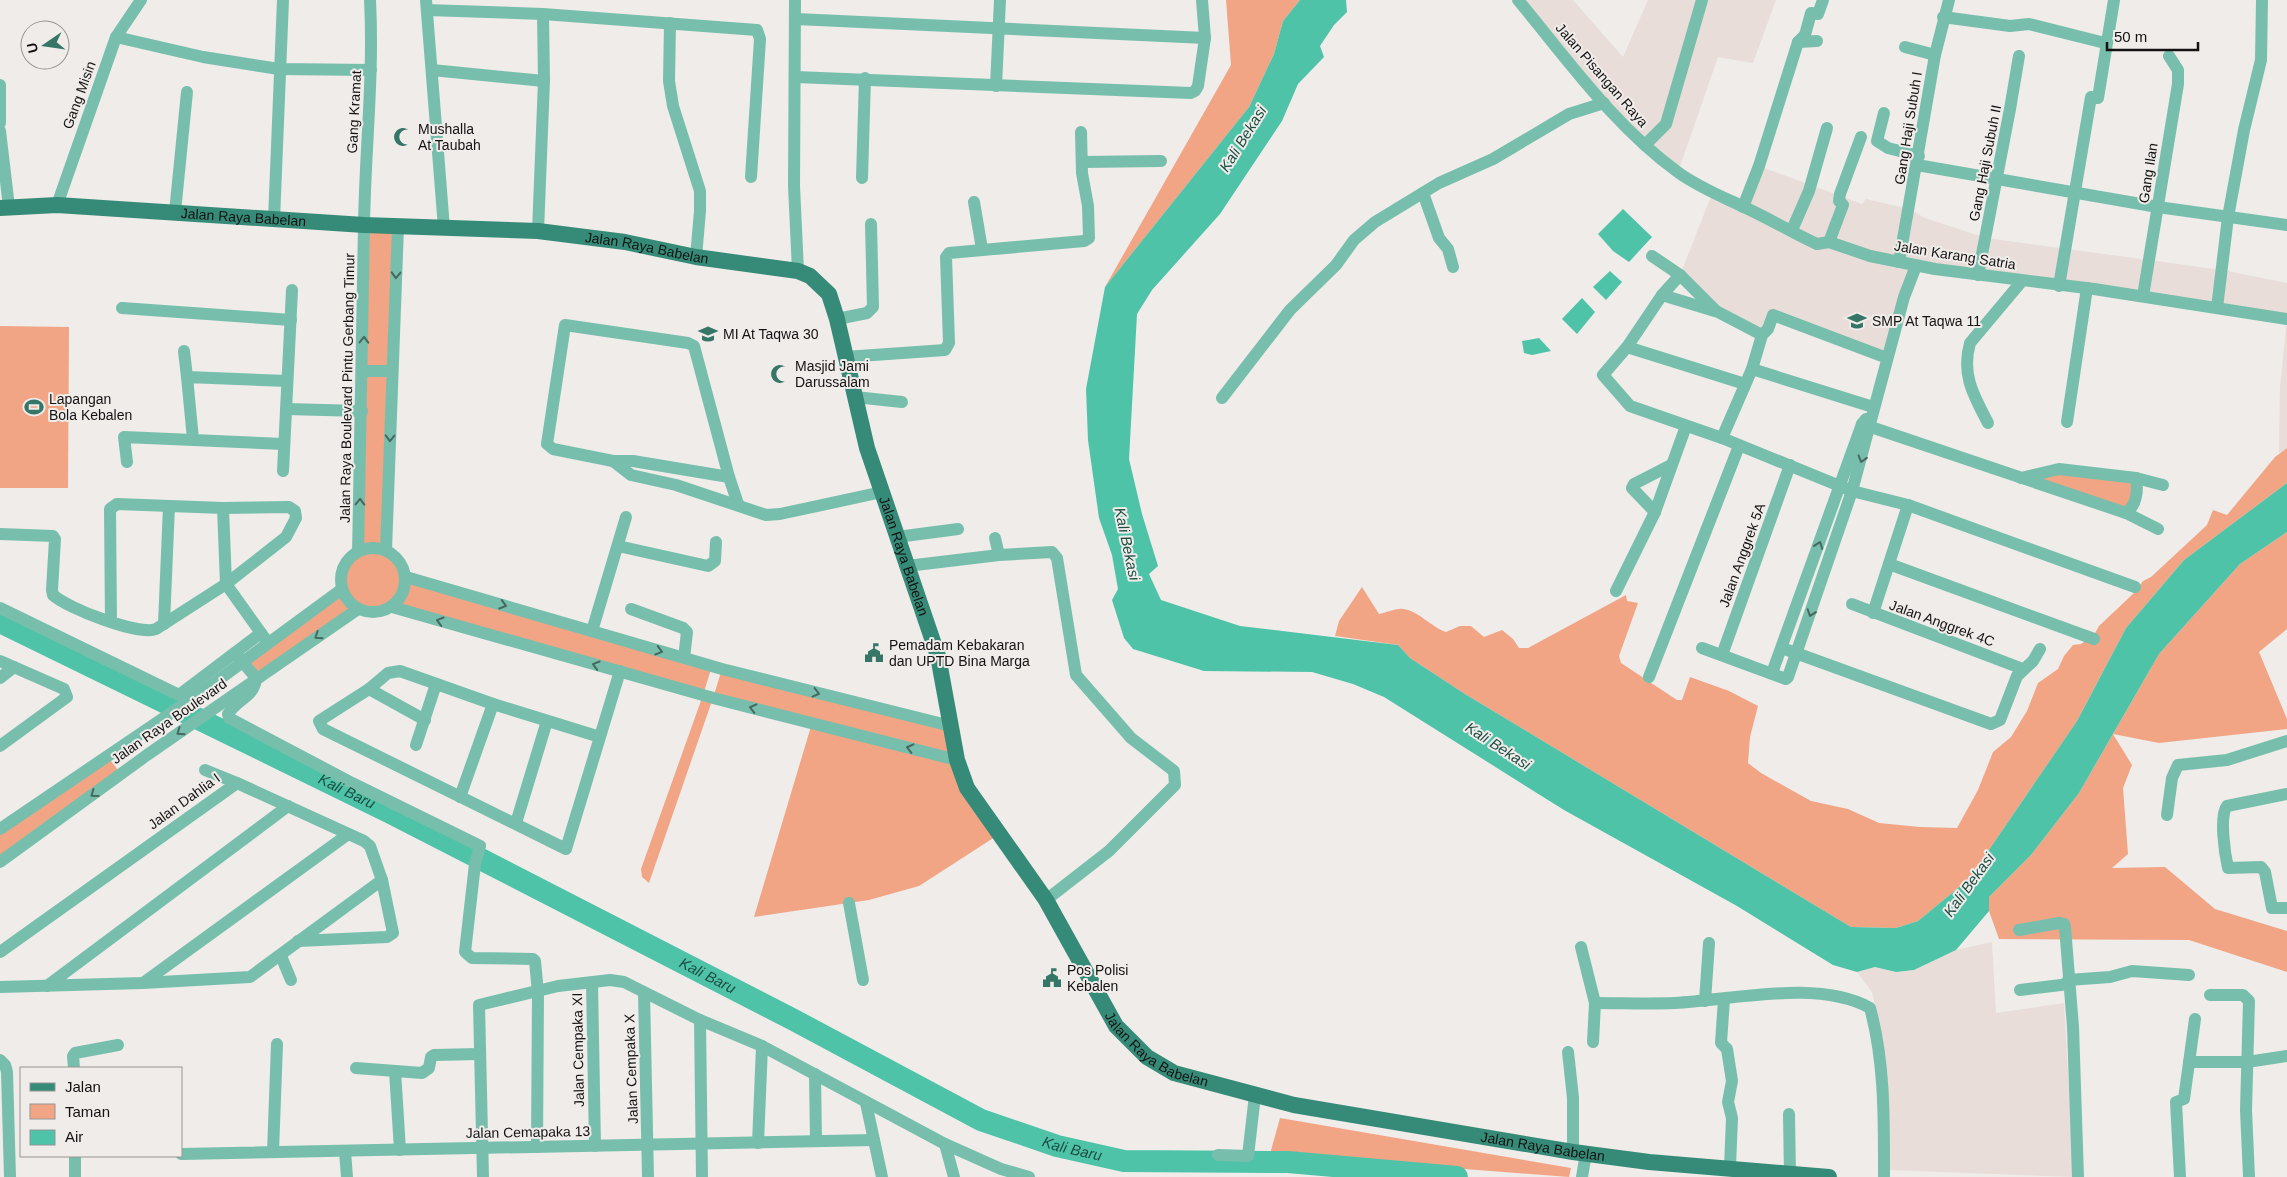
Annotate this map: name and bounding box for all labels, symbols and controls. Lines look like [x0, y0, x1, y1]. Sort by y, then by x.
north arrow [20, 20, 70, 70]
street label: Jalan Pisangan Raya [1553, 20, 1652, 130]
scale bar [2107, 20, 2198, 52]
text: 50 m [2114, 28, 2147, 45]
text: U [23, 41, 41, 55]
street label: Gang Misin [59, 59, 99, 131]
street label: Gang Kramat [344, 70, 364, 154]
street label: Gang Haji Subuh I [1891, 70, 1925, 186]
water label: Kali Bekasi [1216, 102, 1270, 175]
street label: Gang Haji Subuh II [1966, 103, 2004, 223]
place label: Mushalla At Taubah [418, 121, 481, 153]
mosque icon: Mushalla At Taubah [392, 126, 414, 148]
street label: Gang Ilan [2135, 142, 2161, 204]
street label: Jalan Raya Babelan [180, 205, 307, 229]
street label: Jalan Raya Babelan [584, 229, 710, 267]
street label: Jalan Karang Satria [1893, 237, 2017, 273]
street label: Jalan Raya Boulevard Pintu Gerbang Timur [337, 253, 357, 523]
one-way arrow [391, 272, 401, 280]
school or university icon: SMP At Taqwa 11 [1846, 310, 1868, 332]
place label: SMP At Taqwa 11 [1872, 313, 1981, 329]
school or university icon: MI At Taqwa 30 [697, 323, 719, 345]
place label: MI At Taqwa 30 [723, 326, 819, 342]
one-way arrow [359, 336, 369, 344]
place label: Masjid Jami Darussalam [795, 358, 870, 390]
mosque icon: Masjid Jami Darussalam [769, 363, 791, 385]
place label: Lapangan Bola Kebalen [49, 391, 132, 423]
sports icon: Lapangan Bola Kebalen [23, 396, 45, 418]
one-way arrow [384, 434, 395, 442]
one-way arrow [1857, 454, 1867, 462]
street label: Jalan Raya Babelan [876, 494, 932, 618]
one-way arrow [354, 498, 365, 506]
street label: Jalan Anggrek 5A [1716, 500, 1769, 609]
water label: Kali Bekasi [1111, 506, 1144, 583]
one-way arrow [1813, 541, 1823, 550]
street label: Jalan Anggrek 4C [1887, 597, 1997, 649]
one-way arrow [498, 600, 506, 610]
one-way arrow [1807, 608, 1817, 617]
one-way arrow [436, 616, 444, 626]
one-way arrow [314, 630, 323, 639]
place label: Pemadam Kebakaran dan UPTD Bina Marga [889, 637, 1030, 669]
public building icon: Pemadam Kebakaran dan UPTD Bina Marga [863, 642, 885, 664]
one-way arrow [654, 645, 662, 655]
one-way arrow [593, 660, 601, 670]
street label: Jalan Raya Boulevard [108, 675, 230, 767]
one-way arrow [811, 687, 820, 698]
one-way arrow [748, 703, 757, 714]
water label: Kali Bekasi [1463, 718, 1535, 773]
one-way arrow [176, 726, 186, 735]
one-way arrow [906, 743, 915, 754]
street label: Jalan Dahlia I [145, 770, 223, 832]
water label: Kali Baru [316, 770, 379, 812]
one-way arrow [90, 788, 100, 797]
water label: Kali Bekasi [1940, 849, 1998, 920]
water label: Kali Baru [677, 954, 739, 997]
place label: Pos Polisi Kebalen [1067, 962, 1128, 994]
public building icon: Pos Polisi Kebalen [1041, 967, 1063, 989]
street label: Jalan Cempaka XI [569, 993, 587, 1107]
street label: Jalan Raya Babelan [1102, 1009, 1210, 1090]
street label: Jalan Cempaka X [621, 1013, 641, 1125]
legend [20, 1067, 182, 1157]
text: Jalan [65, 1078, 101, 1095]
text: Taman [65, 1103, 110, 1120]
street label: Jalan Cemapaka 13 [466, 1123, 591, 1141]
text: Air [65, 1128, 83, 1145]
street label: Jalan Raya Babelan [1480, 1129, 1606, 1164]
water label: Kali Baru [1040, 1133, 1104, 1164]

